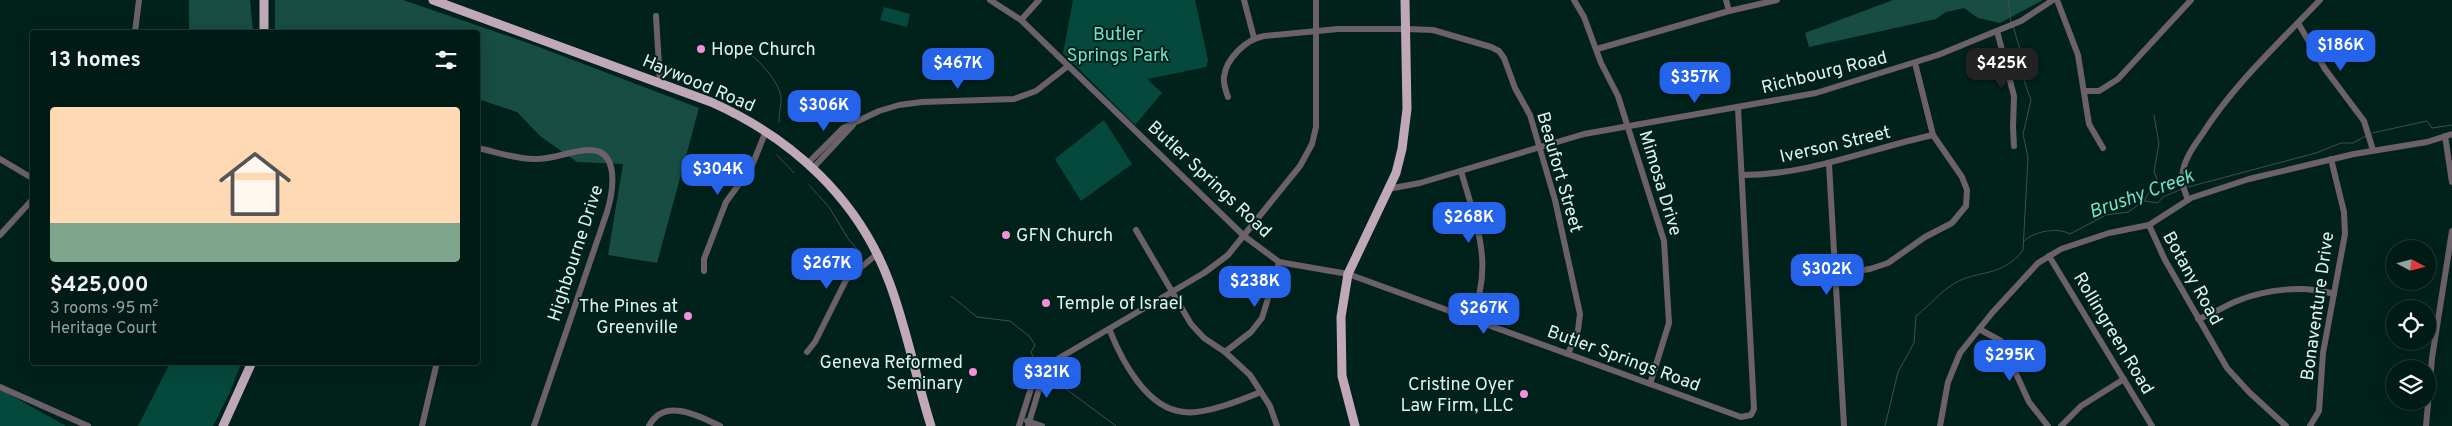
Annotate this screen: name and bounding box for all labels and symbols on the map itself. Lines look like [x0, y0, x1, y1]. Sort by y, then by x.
park label: Butler Springs Park [1067, 24, 1169, 68]
pin: $186K [2306, 30, 2376, 72]
place label: Hope Church [711, 39, 816, 62]
marker: Hope Church [695, 43, 707, 55]
street label: Richbourg Road [1759, 47, 1890, 100]
pin: $467K [923, 48, 993, 90]
pin: $425K [1967, 48, 2037, 90]
street label: Haywood Road [639, 50, 758, 118]
pin: $357K [1660, 62, 1730, 104]
pin: $306K [789, 90, 859, 132]
street label: Beaufort Street [1530, 109, 1587, 235]
street label: Butler Springs Road [1142, 117, 1276, 244]
street label: Iverson Street [1778, 122, 1893, 169]
street label: Mimosa Drive [1633, 128, 1687, 239]
pin: $304K [683, 154, 753, 196]
water label: Brushy Creek [2086, 165, 2198, 225]
street label: Highbourne Drive [544, 182, 609, 325]
pin: $268K [1434, 202, 1504, 244]
place label: GFN Church [1016, 225, 1113, 248]
street label: Botany Road [2156, 228, 2227, 330]
marker: GFN Church [1000, 229, 1012, 241]
street label: Bonaventure Drive [2297, 230, 2340, 382]
north arrow [2386, 240, 2436, 290]
pin: $267K [792, 248, 862, 290]
pin: $302K [1792, 254, 1862, 296]
pin: $238K [1220, 266, 1290, 308]
street label: Rollingreen Road [2067, 268, 2158, 399]
pin: $267K [1449, 292, 1519, 335]
place label: Temple of Israel [1056, 293, 1183, 316]
place label: The Pines at Greenville [579, 296, 678, 340]
marker: Temple of Israel [1040, 297, 1052, 309]
marker: The Pines at Greenville [682, 310, 694, 322]
street label: Butler Springs Road [1544, 321, 1703, 398]
pin: $295K [1975, 340, 2045, 382]
place label: Geneva Reformed Seminary [820, 352, 963, 396]
pin: $321K [1012, 356, 1082, 399]
marker: Geneva Reformed Seminary [967, 366, 979, 378]
place label: Cristine Oyer Law Firm, LLC [1401, 374, 1514, 418]
marker: Cristine Oyer Law Firm, LLC [1518, 388, 1530, 400]

